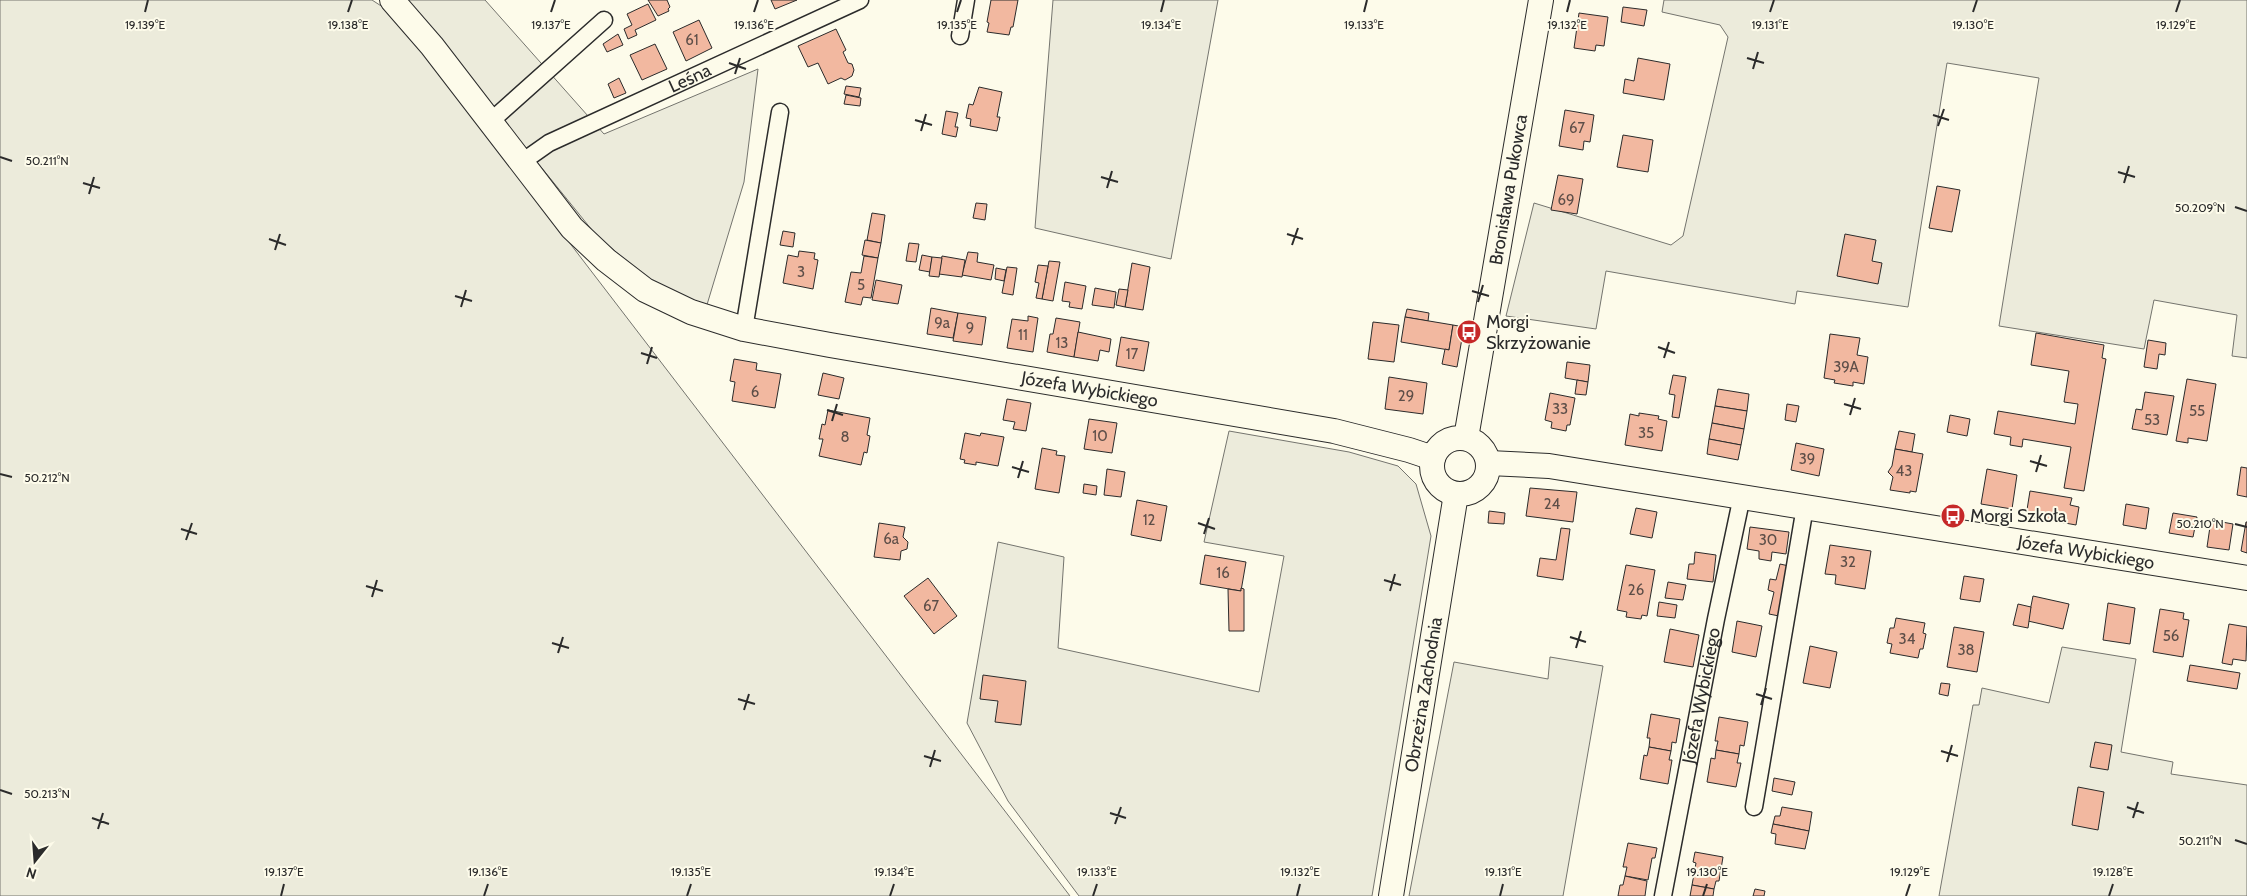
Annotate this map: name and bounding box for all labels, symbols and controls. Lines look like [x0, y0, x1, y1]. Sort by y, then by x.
text: 19.139°E [125, 17, 165, 32]
text: 19.138°E [328, 17, 369, 32]
text: 19.137°E [531, 17, 571, 32]
text: 19.136°E [734, 17, 774, 32]
text: 19.135°E [937, 17, 977, 32]
text: 19.134°E [1141, 17, 1181, 32]
text: 19.133°E [1344, 17, 1384, 32]
text: 19.132°E [1547, 17, 1587, 32]
text: 19.131°E [1751, 17, 1789, 32]
text: 19.130°E [1952, 17, 1994, 32]
text: 19.129°E [2156, 17, 2196, 32]
house number: 61 [685, 31, 699, 49]
street label: Leśna [665, 59, 715, 97]
street label: Bronisława Pukowca [1485, 112, 1532, 267]
house number: 67 [1569, 119, 1585, 137]
text: 50.211°N [25, 153, 69, 168]
house number: 69 [1557, 191, 1575, 209]
text: 50.209°N [2175, 200, 2225, 215]
house number: 3 [797, 263, 805, 281]
house number: 5 [857, 276, 865, 294]
place label: Morgi Skrzyżowanie [1486, 311, 1591, 354]
house number: 9a [934, 314, 951, 332]
house number: 9 [966, 319, 974, 337]
bus stop icon: Morgi Skrzyżowanie [1456, 319, 1482, 345]
house number: 11 [1018, 326, 1028, 344]
house number: 13 [1055, 334, 1069, 352]
house number: 17 [1126, 345, 1139, 363]
house number: 39A [1833, 358, 1860, 376]
street label: Józefa Wybickiego [1019, 367, 1160, 412]
house number: 6 [751, 383, 759, 401]
house number: 29 [1398, 387, 1414, 405]
house number: 33 [1552, 400, 1568, 418]
house number: 55 [2189, 402, 2205, 420]
house number: 53 [2144, 411, 2160, 429]
house number: 35 [1638, 424, 1654, 442]
house number: 10 [1092, 427, 1108, 445]
house number: 8 [840, 428, 850, 446]
house number: 39 [1799, 450, 1815, 468]
house number: 43 [1896, 462, 1912, 480]
text: 50.212°N [24, 470, 70, 485]
house number: 24 [1544, 495, 1561, 513]
bus stop icon: Morgi Szkoła [1940, 503, 1966, 529]
place label: Morgi Szkoła [1970, 505, 2067, 527]
house number: 12 [1143, 511, 1156, 529]
text: 50.210°N [2176, 516, 2224, 531]
house number: 6a [883, 530, 900, 548]
street label: Józefa Wybickiego [2015, 530, 2156, 574]
house number: 30 [1759, 531, 1777, 549]
house number: 32 [1840, 553, 1856, 571]
house number: 16 [1216, 564, 1230, 582]
house number: 26 [1628, 581, 1644, 599]
house number: 67 [923, 597, 939, 615]
street label: Obrzeżna Zachodnia [1400, 615, 1447, 774]
street label: Józefa Wybickiego [1677, 626, 1725, 767]
house number: 56 [2163, 627, 2179, 645]
house number: 34 [1899, 630, 1916, 648]
house number: 38 [1957, 641, 1975, 659]
text: 50.213°N [24, 786, 70, 801]
text: 50.211°N [2178, 833, 2222, 848]
north arrow [10, 836, 60, 886]
text: N [24, 863, 39, 883]
text: 19.137°E [264, 864, 304, 879]
text: 19.136°E [468, 864, 508, 879]
text: 19.135°E [671, 864, 711, 879]
text: 19.134°E [874, 864, 914, 879]
text: 19.133°E [1077, 864, 1117, 879]
text: 19.132°E [1280, 864, 1320, 879]
text: 19.131°E [1484, 864, 1522, 879]
text: 19.130°E [1686, 864, 1728, 879]
text: 19.129°E [1890, 864, 1930, 879]
text: 19.128°E [2093, 864, 2134, 879]

